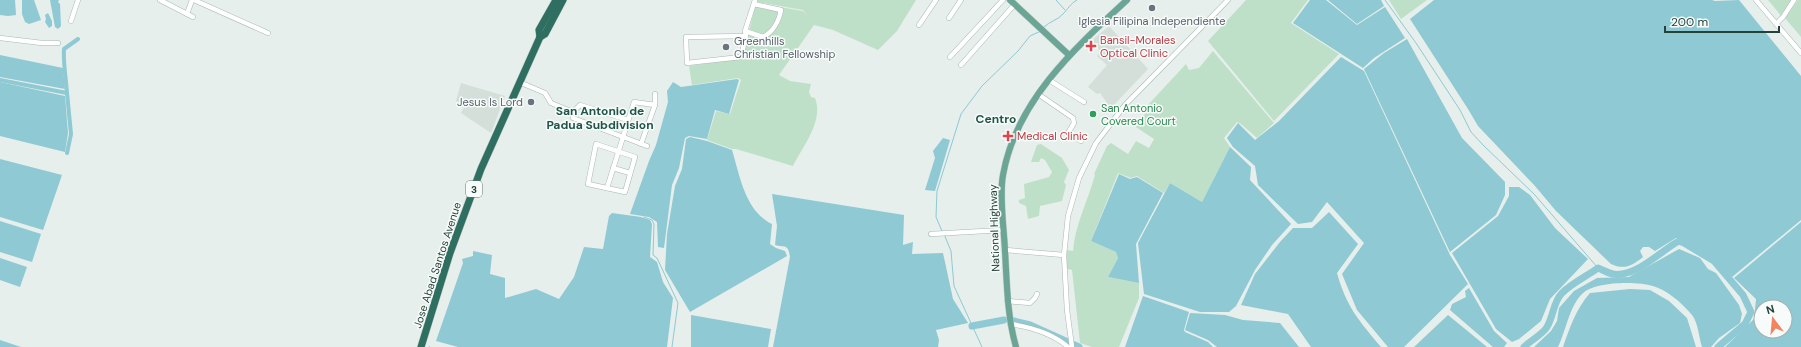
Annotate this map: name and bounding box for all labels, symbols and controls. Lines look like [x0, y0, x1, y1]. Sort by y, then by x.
marker: Iglesia Filipina Independiente [1147, 3, 1157, 13]
scale bar [1665, 8, 1779, 34]
place label: Iglesia Filipina Independiente [1079, 14, 1225, 28]
text: 200 m [1671, 14, 1708, 30]
place label: Bansil-Morales Optical Clinic [1100, 33, 1176, 60]
place label: Greenhills Christian Fellowship [734, 34, 835, 61]
marker: Bansil-Morales Optical Clinic [1085, 40, 1097, 52]
marker: Greenhills Christian Fellowship [721, 42, 731, 52]
place label: Jesus Is Lord [457, 95, 523, 109]
marker: Jesus Is Lord [526, 97, 536, 107]
place label: San Antonio Covered Court [1101, 101, 1176, 128]
district label: San Antonio de Padua Subdivision [546, 103, 654, 133]
marker: San Antonio Covered Court [1088, 109, 1098, 119]
district label: Centro [976, 111, 1016, 127]
place label: Medical Clinic [1017, 129, 1088, 143]
marker: Medical Clinic [1002, 130, 1014, 142]
road number: 3 [466, 181, 482, 197]
street label: National Highway [985, 184, 1003, 272]
street label: Jose Abad Santos Avenue [410, 200, 464, 330]
north arrow [1753, 299, 1793, 339]
text: N [1764, 302, 1776, 317]

